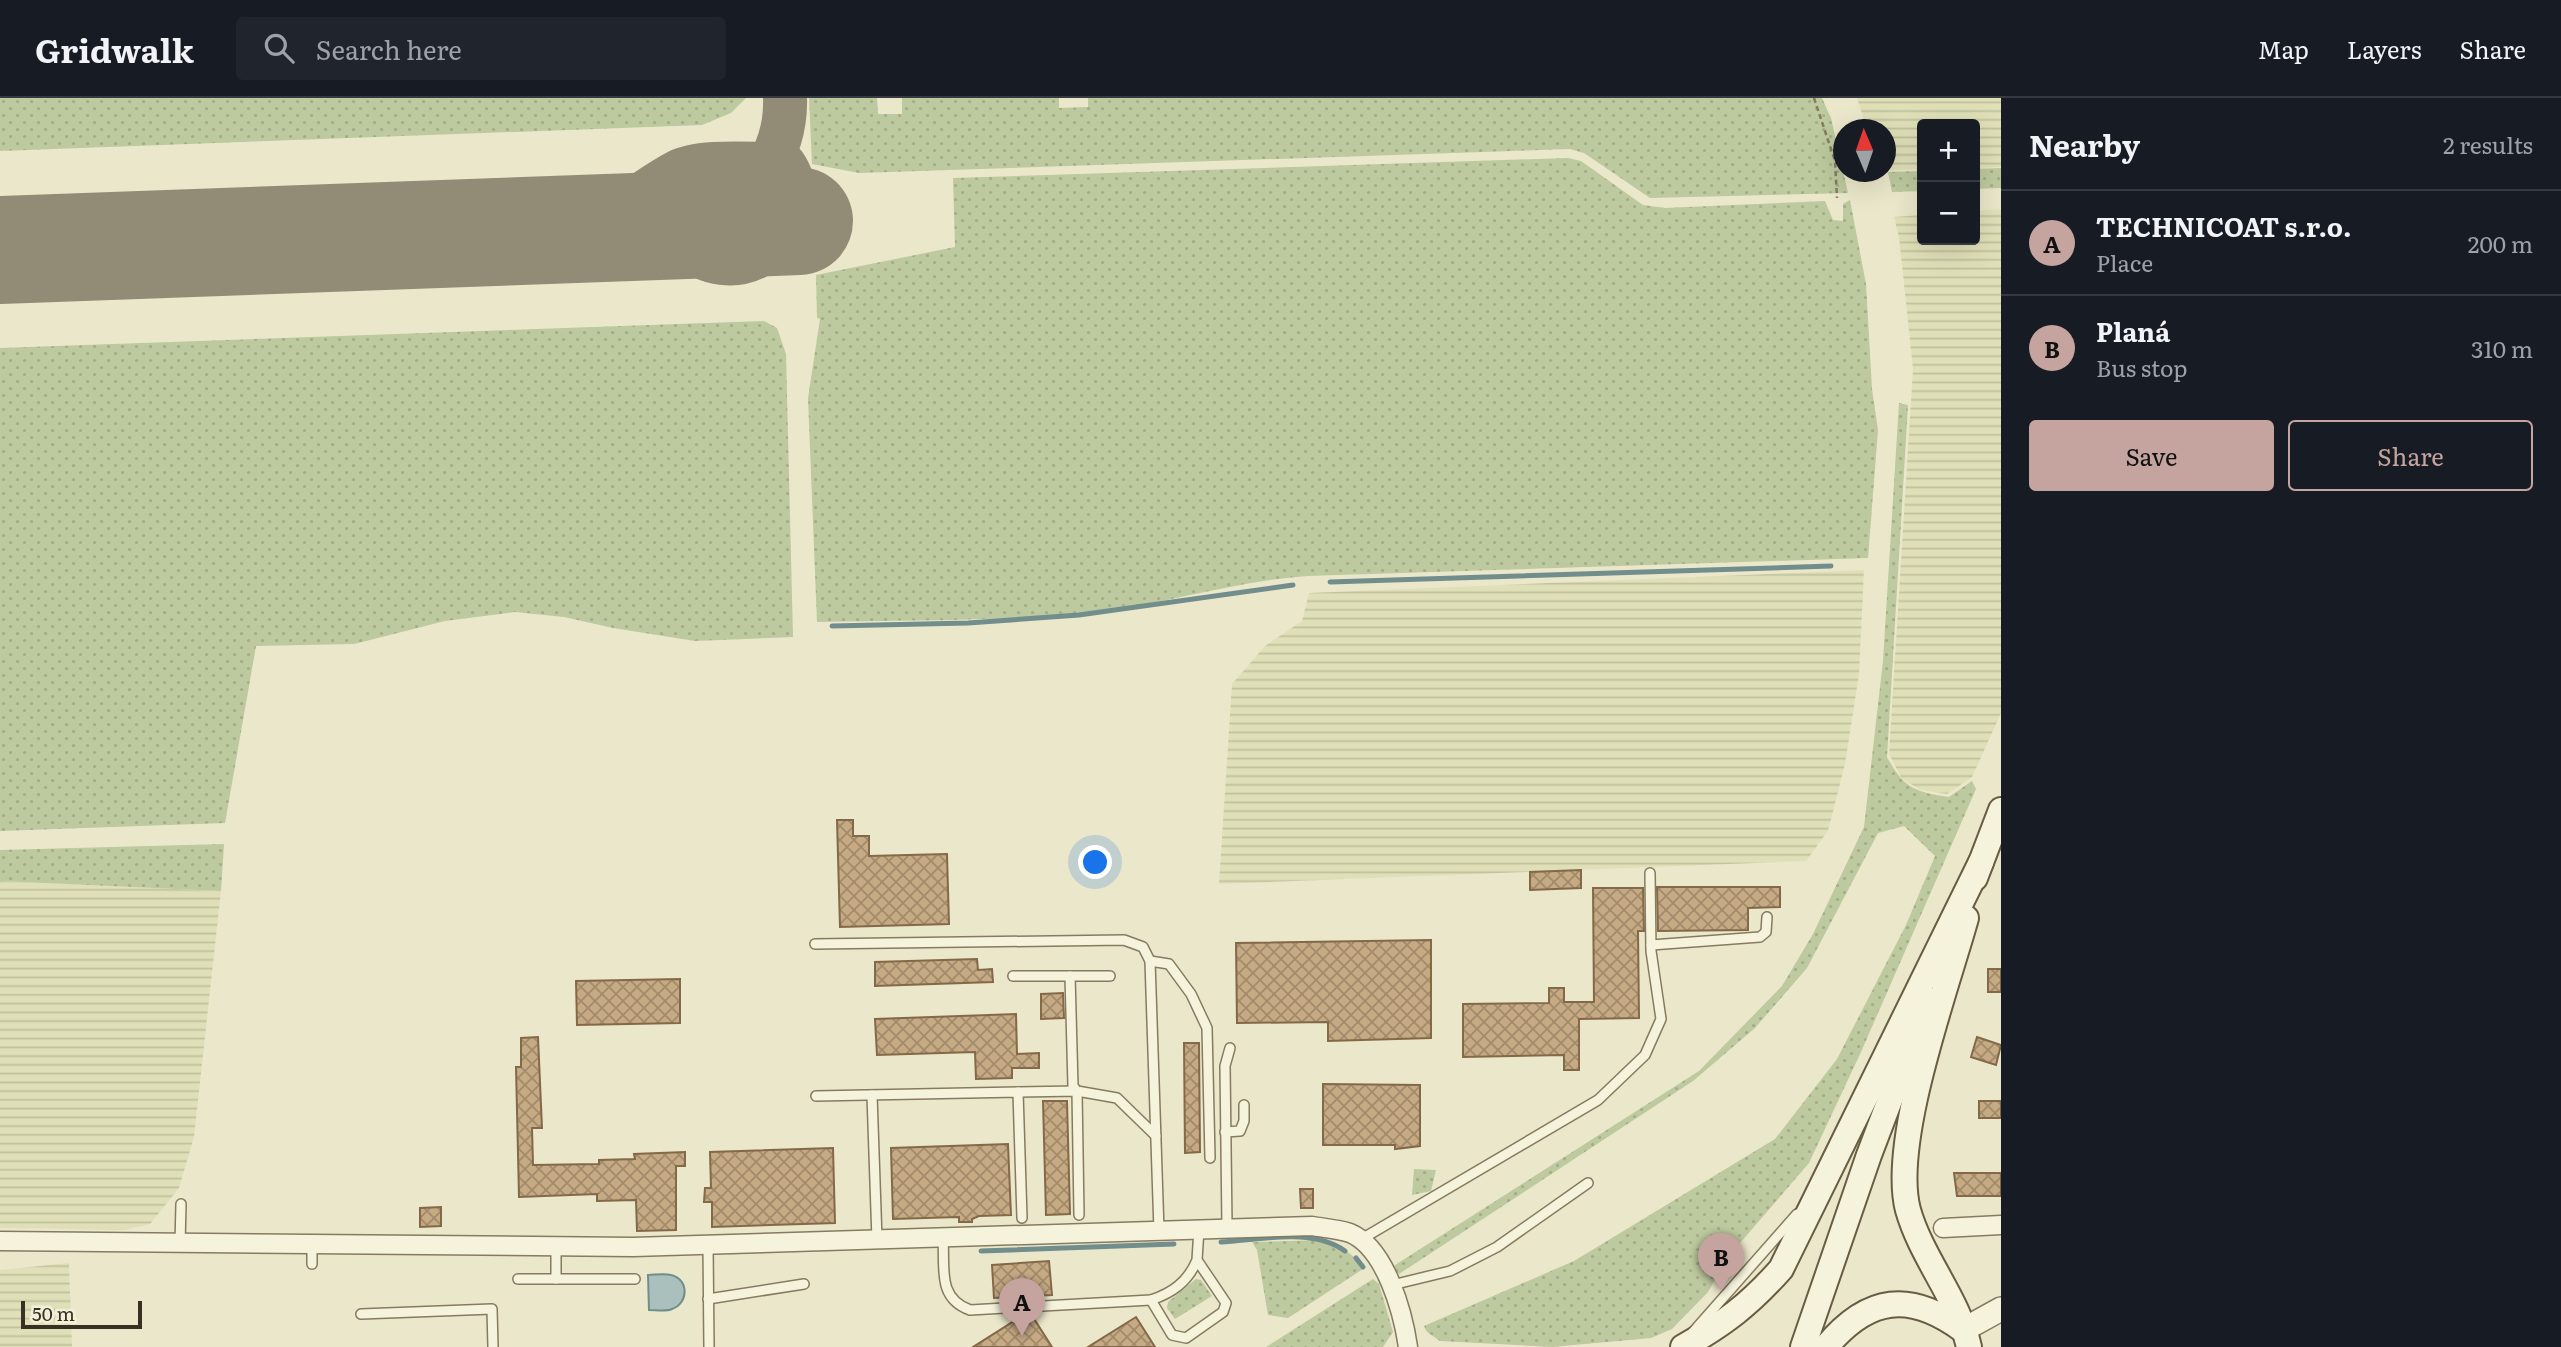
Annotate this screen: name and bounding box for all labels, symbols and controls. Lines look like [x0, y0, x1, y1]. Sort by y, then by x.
search box [236, 17, 726, 80]
text: Gridwalk [35, 24, 194, 73]
icon: search [260, 29, 298, 67]
text: Search here [316, 29, 462, 68]
text: Map [2258, 31, 2309, 66]
text: Layers [2347, 31, 2421, 66]
text: Share [2459, 31, 2526, 66]
north arrow [1833, 119, 1896, 182]
map controls [1917, 119, 1980, 245]
button: + [1917, 119, 1980, 182]
text: Nearby [2029, 122, 2140, 166]
text: 2 results [2443, 127, 2533, 161]
button: − [1917, 182, 1980, 245]
text: TECHNICOAT s.r.o. [2096, 206, 2351, 245]
text: A [2043, 226, 2061, 260]
text: 200 m [2468, 226, 2533, 260]
text: Place [2096, 245, 2153, 279]
text: Planá [2096, 311, 2170, 350]
text: B [2044, 331, 2060, 365]
text: 310 m [2471, 331, 2533, 365]
text: Bus stop [2096, 350, 2188, 384]
button: Save [2029, 420, 2274, 491]
button: Share [2288, 420, 2533, 491]
your location [1078, 845, 1112, 879]
pin: B [1698, 1233, 1744, 1291]
pin: A [999, 1278, 1045, 1336]
scale bar [21, 1298, 142, 1330]
text: 50 m [32, 1299, 75, 1327]

